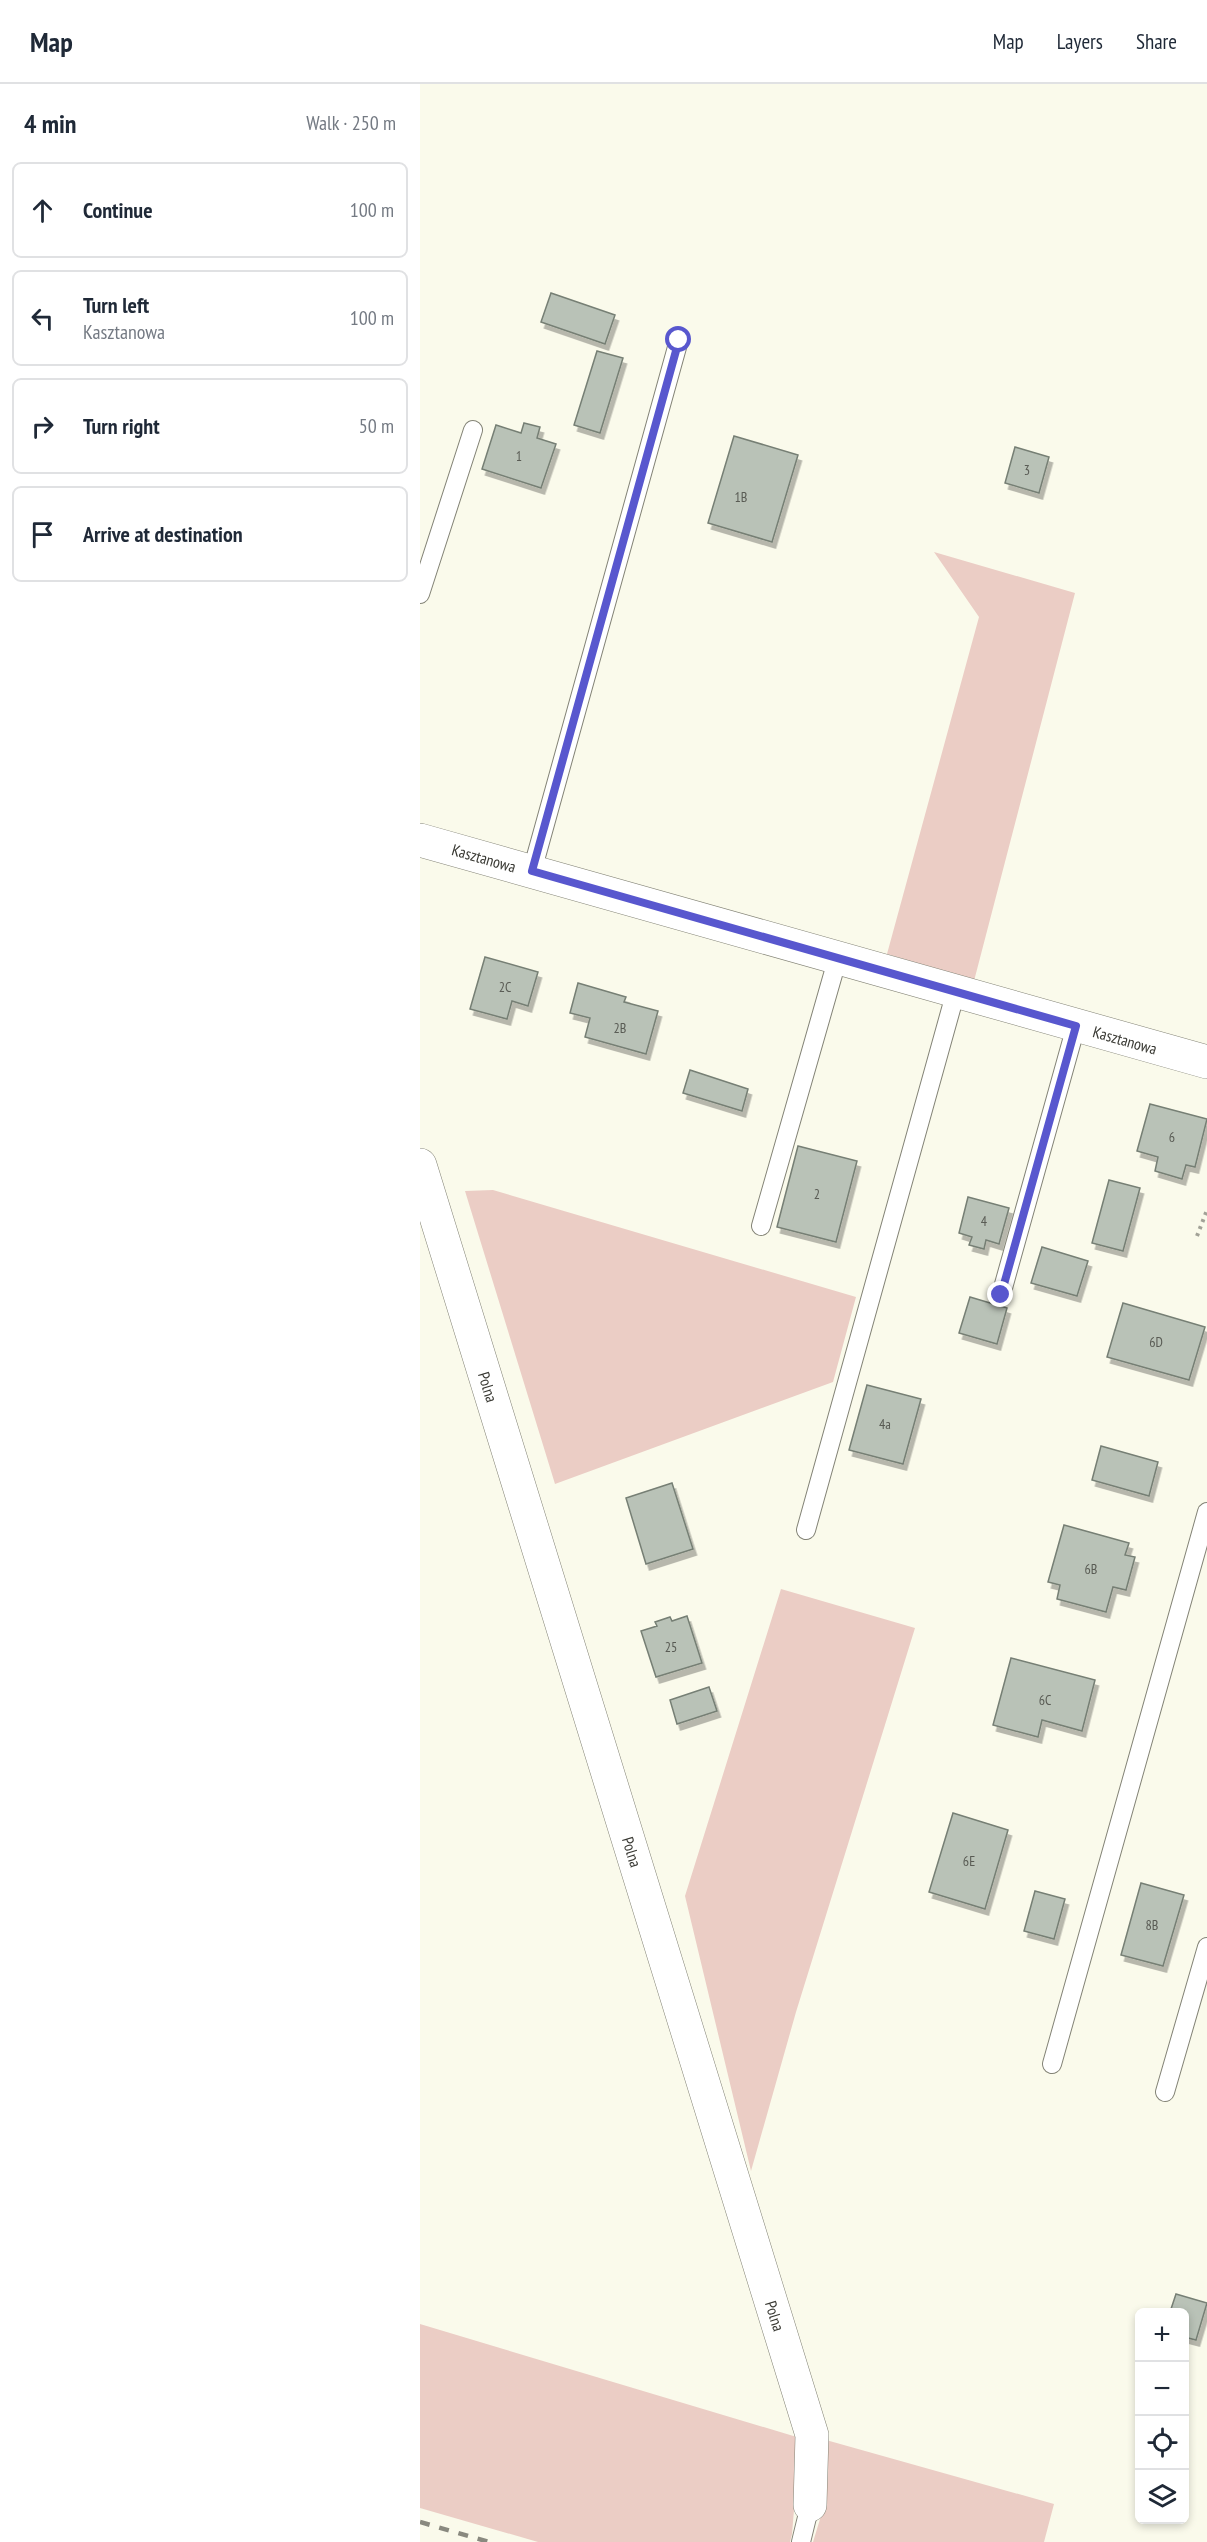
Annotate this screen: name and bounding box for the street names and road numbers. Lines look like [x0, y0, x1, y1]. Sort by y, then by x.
street label: Kasztanowa [450, 839, 518, 877]
street label: Kasztanowa [1091, 1021, 1159, 1059]
street label: Polna [474, 1369, 502, 1405]
street label: Polna [618, 1834, 646, 1870]
street label: Polna [761, 2298, 789, 2334]

